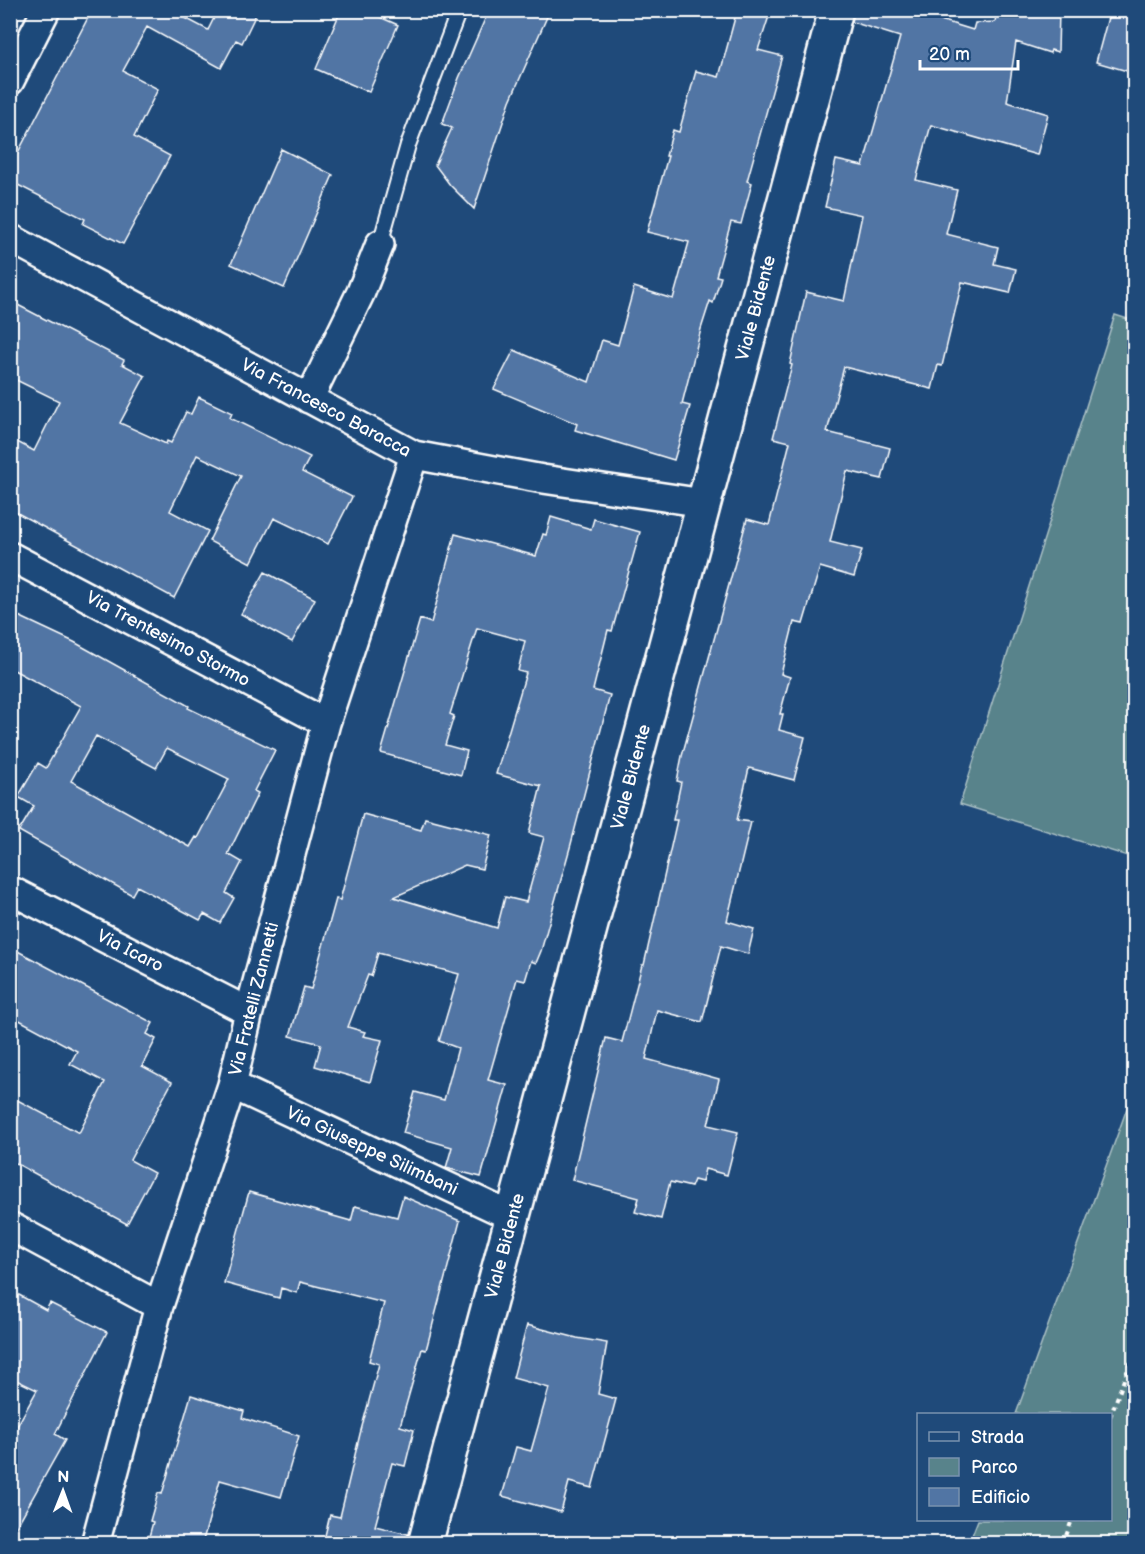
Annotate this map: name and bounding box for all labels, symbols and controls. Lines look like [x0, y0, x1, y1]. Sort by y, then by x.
scale bar [920, 33, 1018, 71]
text: 20 m [929, 44, 970, 65]
street label: Viale Bidente [732, 253, 780, 363]
street label: Via Francesco Baracca [237, 354, 415, 462]
street label: Via Trentesimo Stormo [82, 587, 254, 691]
street label: Viale Bidente [607, 722, 655, 832]
street label: Via Fratelli Zannetti [225, 920, 283, 1078]
street label: Via Icaro [93, 925, 167, 977]
street label: Via Giuseppe Silimbani [283, 1102, 461, 1200]
street label: Viale Bidente [481, 1191, 529, 1301]
legend [917, 1413, 1112, 1521]
text: Strada [971, 1427, 1024, 1448]
text: Parco [971, 1457, 1018, 1478]
north arrow [33, 1461, 93, 1521]
text: N [57, 1468, 69, 1487]
text: Edificio [971, 1487, 1030, 1508]

